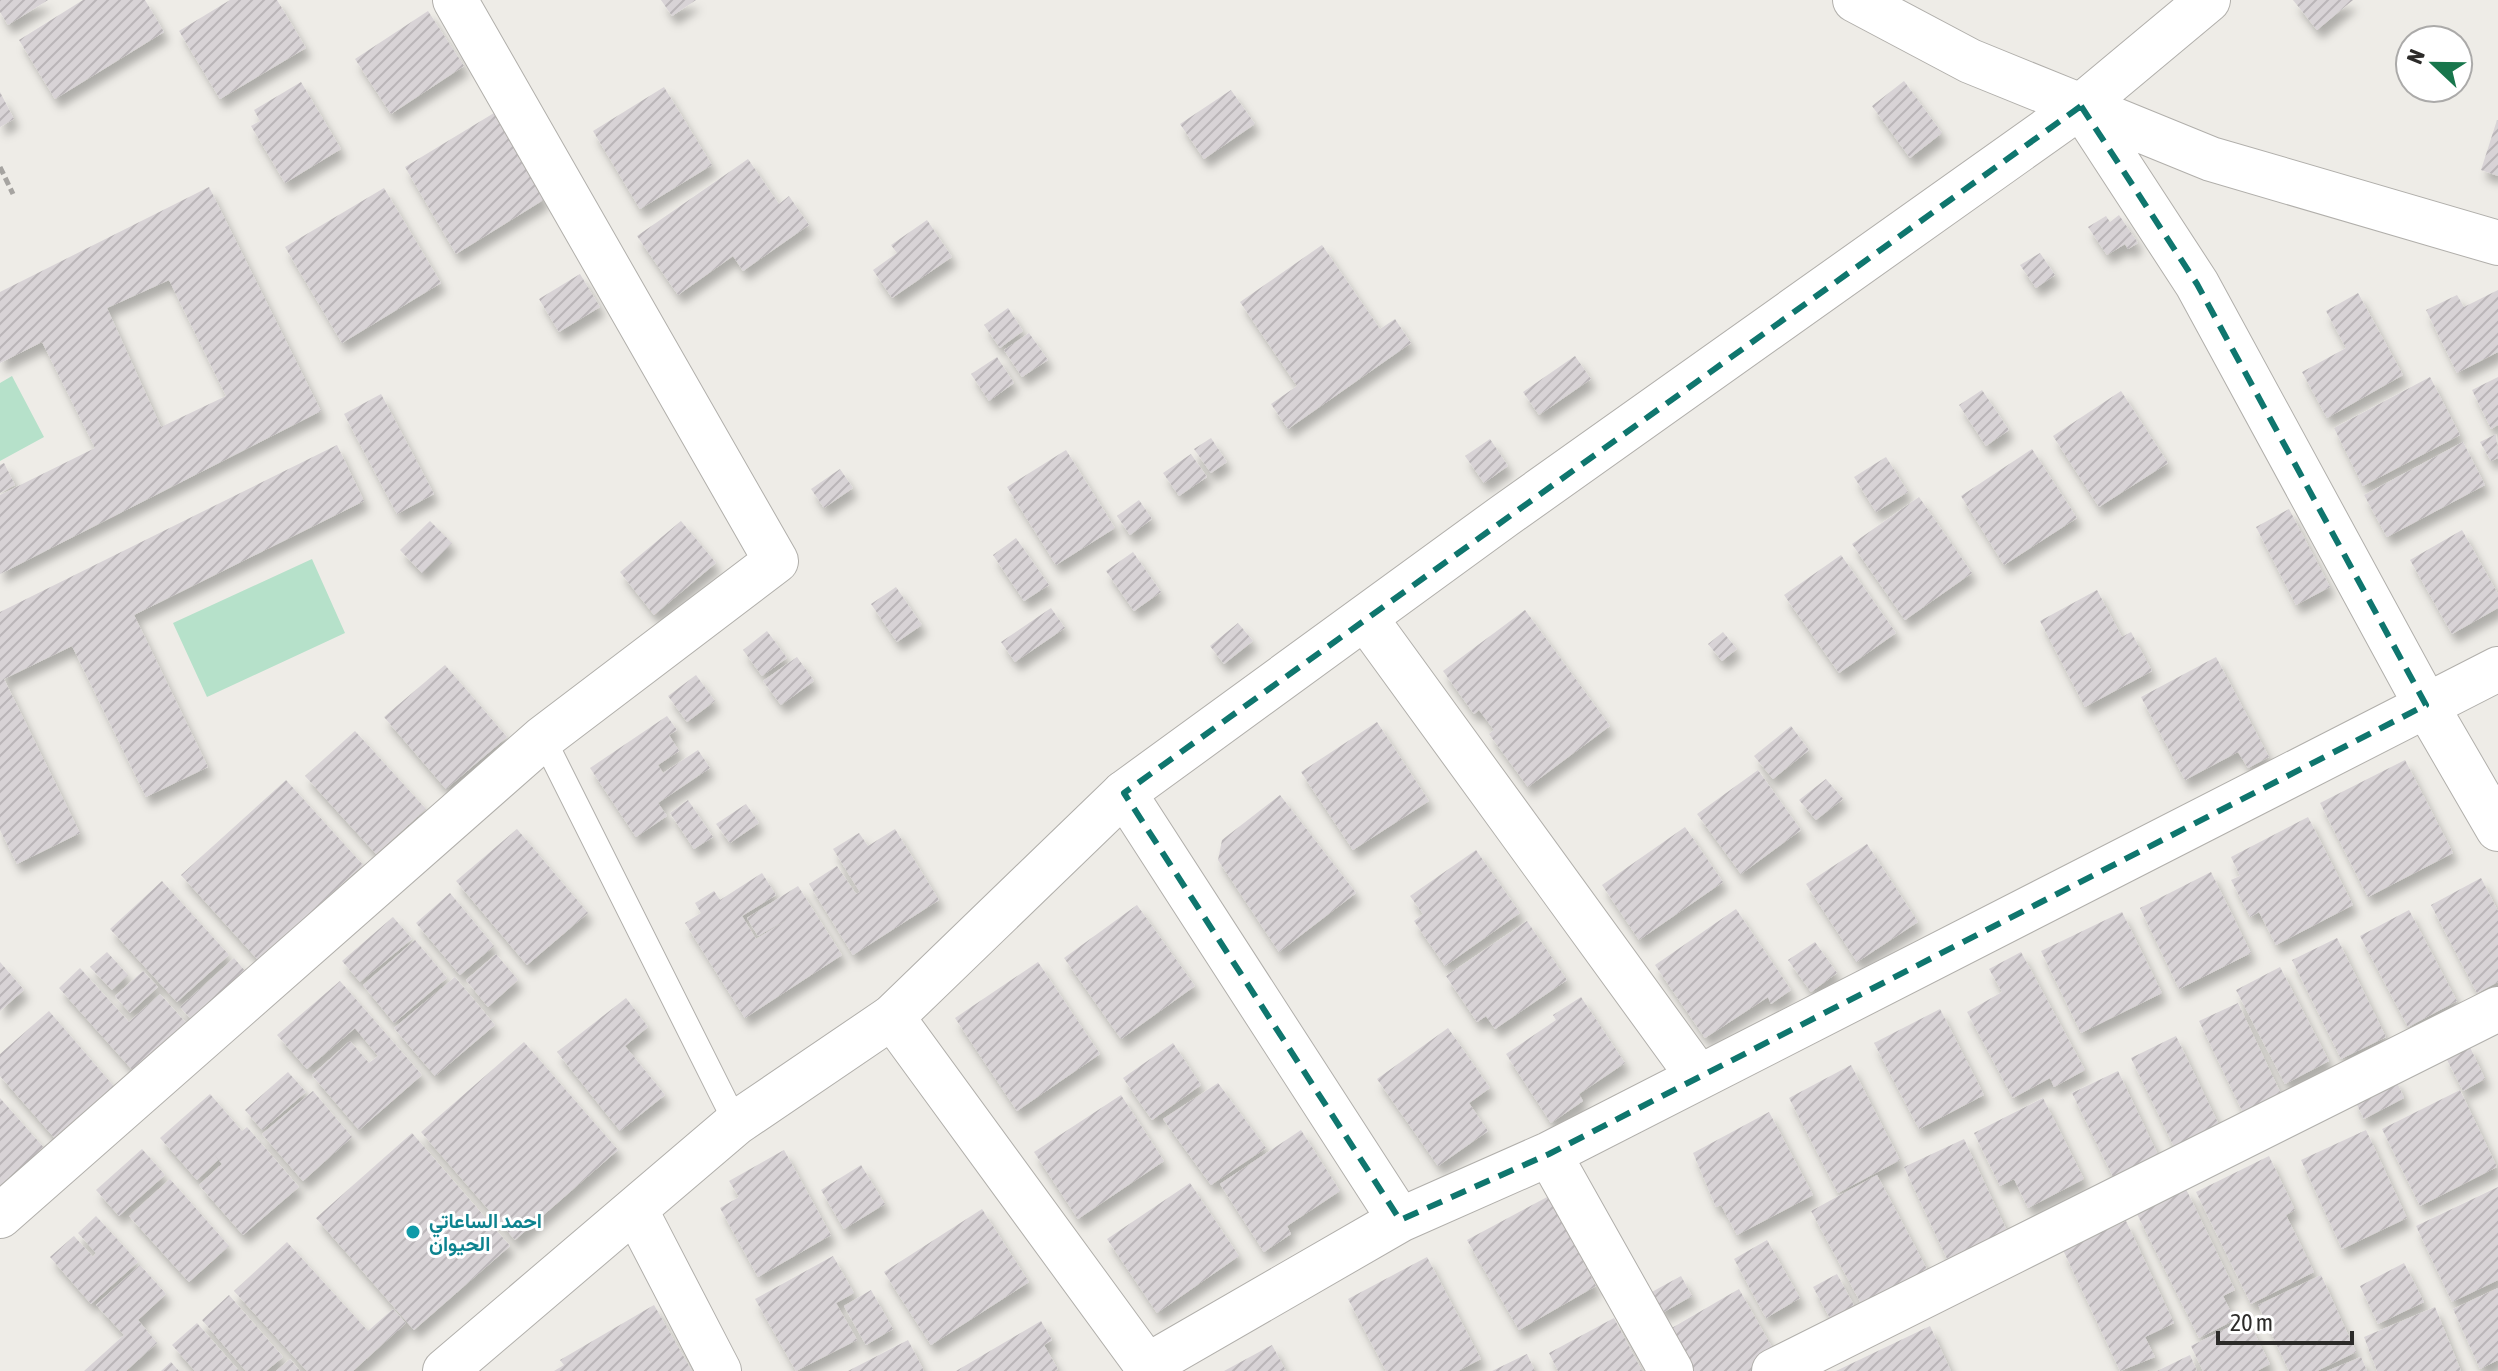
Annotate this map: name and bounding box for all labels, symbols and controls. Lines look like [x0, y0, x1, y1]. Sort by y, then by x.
north arrow [2394, 24, 2474, 104]
text: N [2401, 46, 2430, 67]
place label: احمد الساعاتي الحيوان [429, 1209, 542, 1257]
marker: احمد الساعاتي الحيوان [404, 1223, 422, 1241]
scale bar [2218, 1295, 2352, 1345]
text: 20 m [2230, 1309, 2273, 1336]

